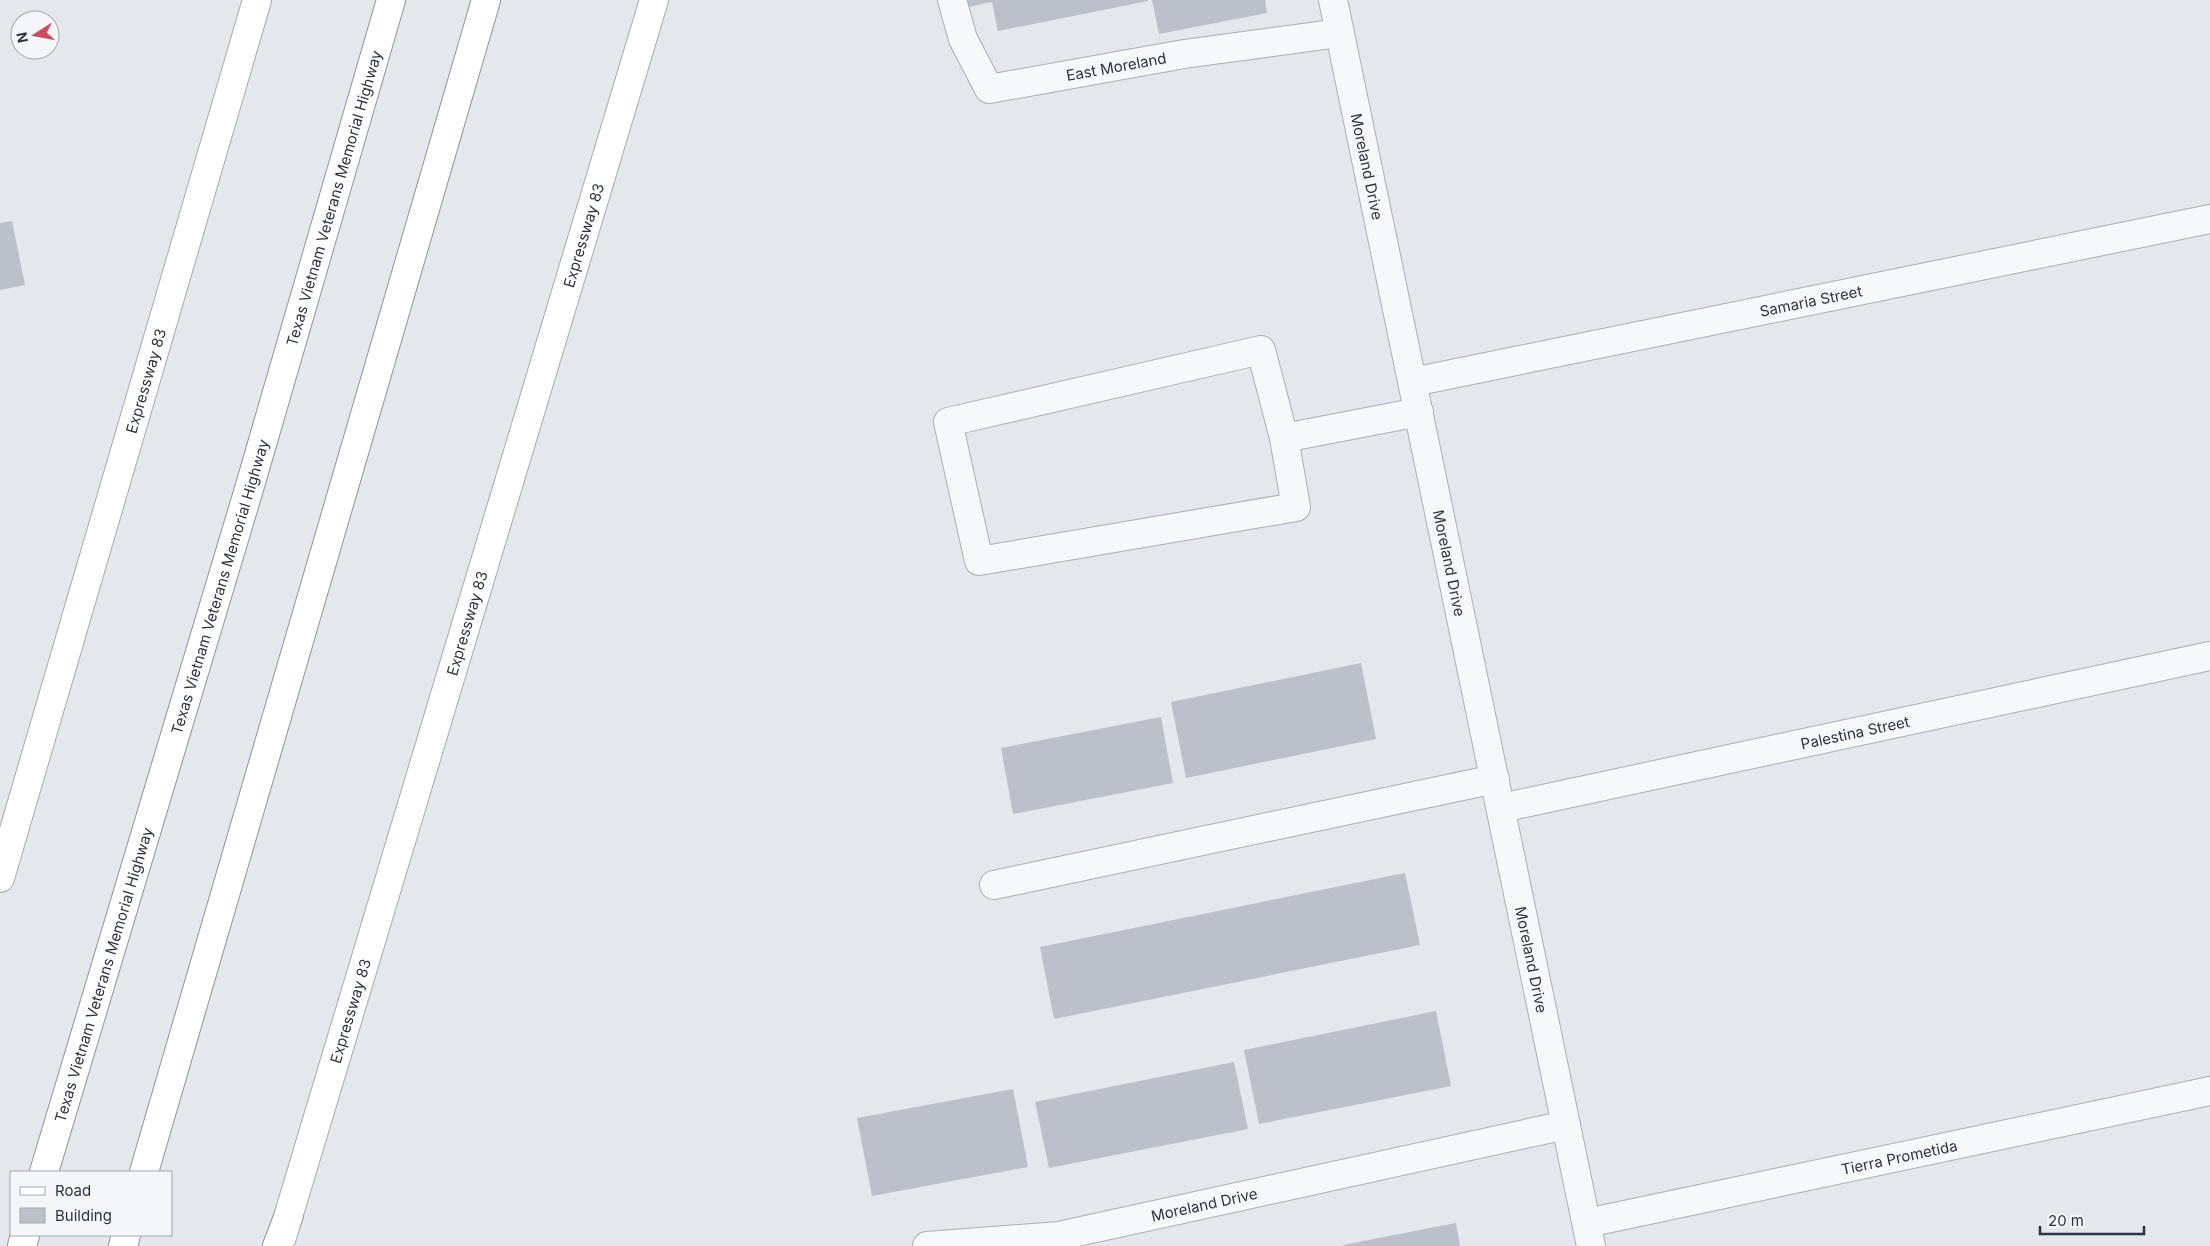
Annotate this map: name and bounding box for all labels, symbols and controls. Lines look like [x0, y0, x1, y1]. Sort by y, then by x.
north arrow [10, 10, 60, 60]
text: N [12, 31, 31, 44]
street label: Texas Vietnam Veterans Memorial Highway [282, 47, 386, 348]
street label: East Moreland [1065, 48, 1168, 84]
street label: Moreland Drive [1347, 112, 1388, 221]
street label: Expressway 83 [559, 181, 608, 290]
street label: Samaria Street [1758, 281, 1864, 320]
street label: Expressway 83 [121, 326, 170, 435]
street label: Texas Vietnam Veterans Memorial Highway [166, 436, 273, 737]
street label: Moreland Drive [1429, 508, 1470, 618]
street label: Expressway 83 [442, 569, 491, 678]
street label: Palestina Street [1799, 711, 1911, 753]
street label: Texas Vietnam Veterans Memorial Highway [50, 824, 157, 1124]
street label: Moreland Drive [1511, 905, 1552, 1015]
street label: Expressway 83 [325, 956, 375, 1065]
street label: Tierra Prometida [1839, 1135, 1959, 1178]
legend [10, 1171, 172, 1236]
text: Road [55, 1181, 91, 1200]
street label: Moreland Drive [1149, 1183, 1259, 1225]
scale bar [2040, 1204, 2144, 1236]
text: Building [55, 1206, 112, 1225]
text: 20 m [2048, 1211, 2084, 1230]

